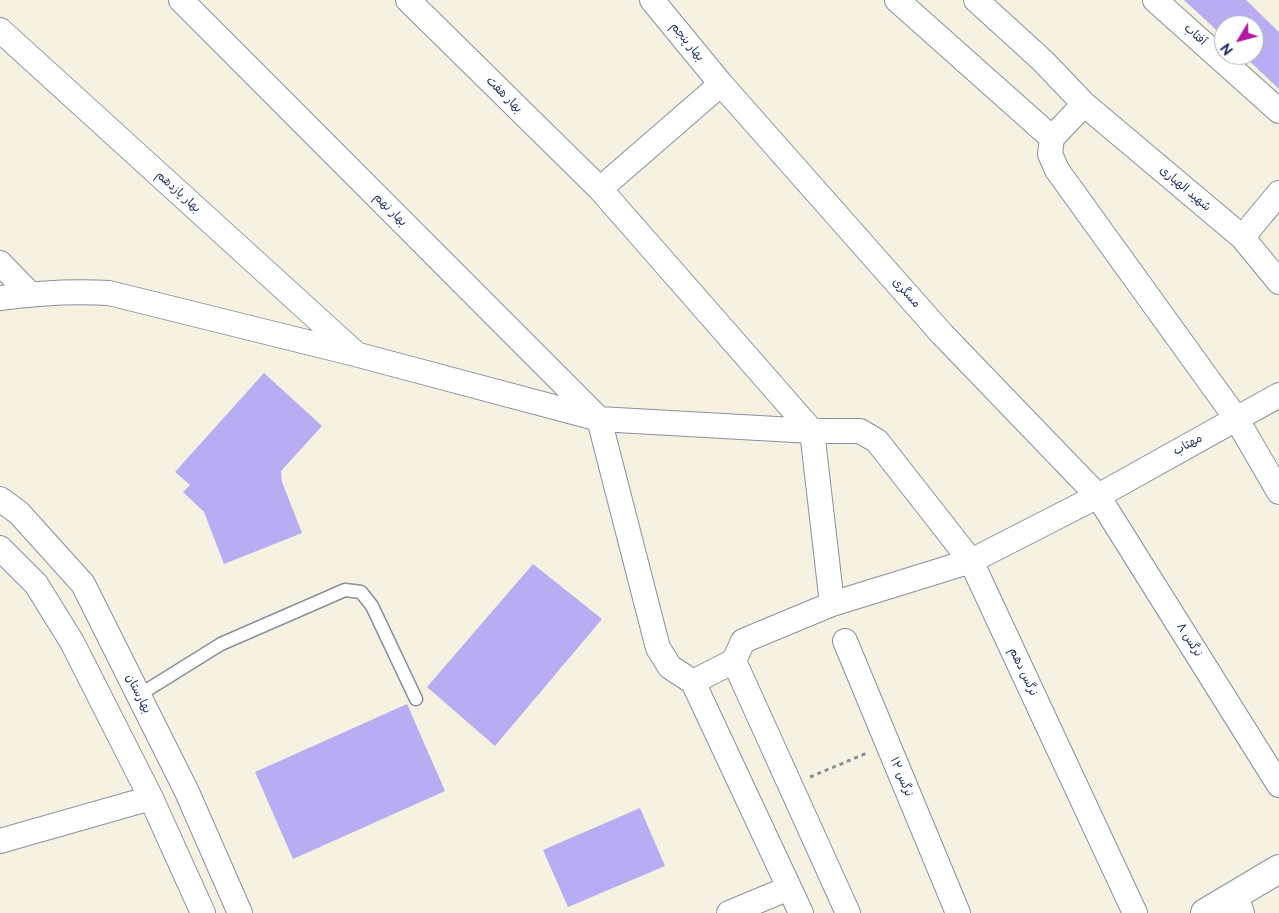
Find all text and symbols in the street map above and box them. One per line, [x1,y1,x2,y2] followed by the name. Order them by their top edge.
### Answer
[1214,15,1264,65] north arrow
[667,20,707,64] street label: بهار پنجم
[1181,21,1209,49] street label: آفتاب
[1217,39,1237,58] text: N
[483,74,525,116] street label: بهار هفت
[1156,163,1214,215] street label: شهید الهیاری
[153,168,203,216] street label: بهار یازدهم
[370,190,410,230] street label: بهار نهم
[889,275,923,311] street label: مسگری
[1171,431,1205,459] street label: مهتاب
[1173,620,1205,660] street label: نرگس ۸
[1006,646,1040,698] street label: نرگس دهم
[122,672,154,716] street label: بهارستان
[886,755,916,799] street label: نرگس ۱۲

